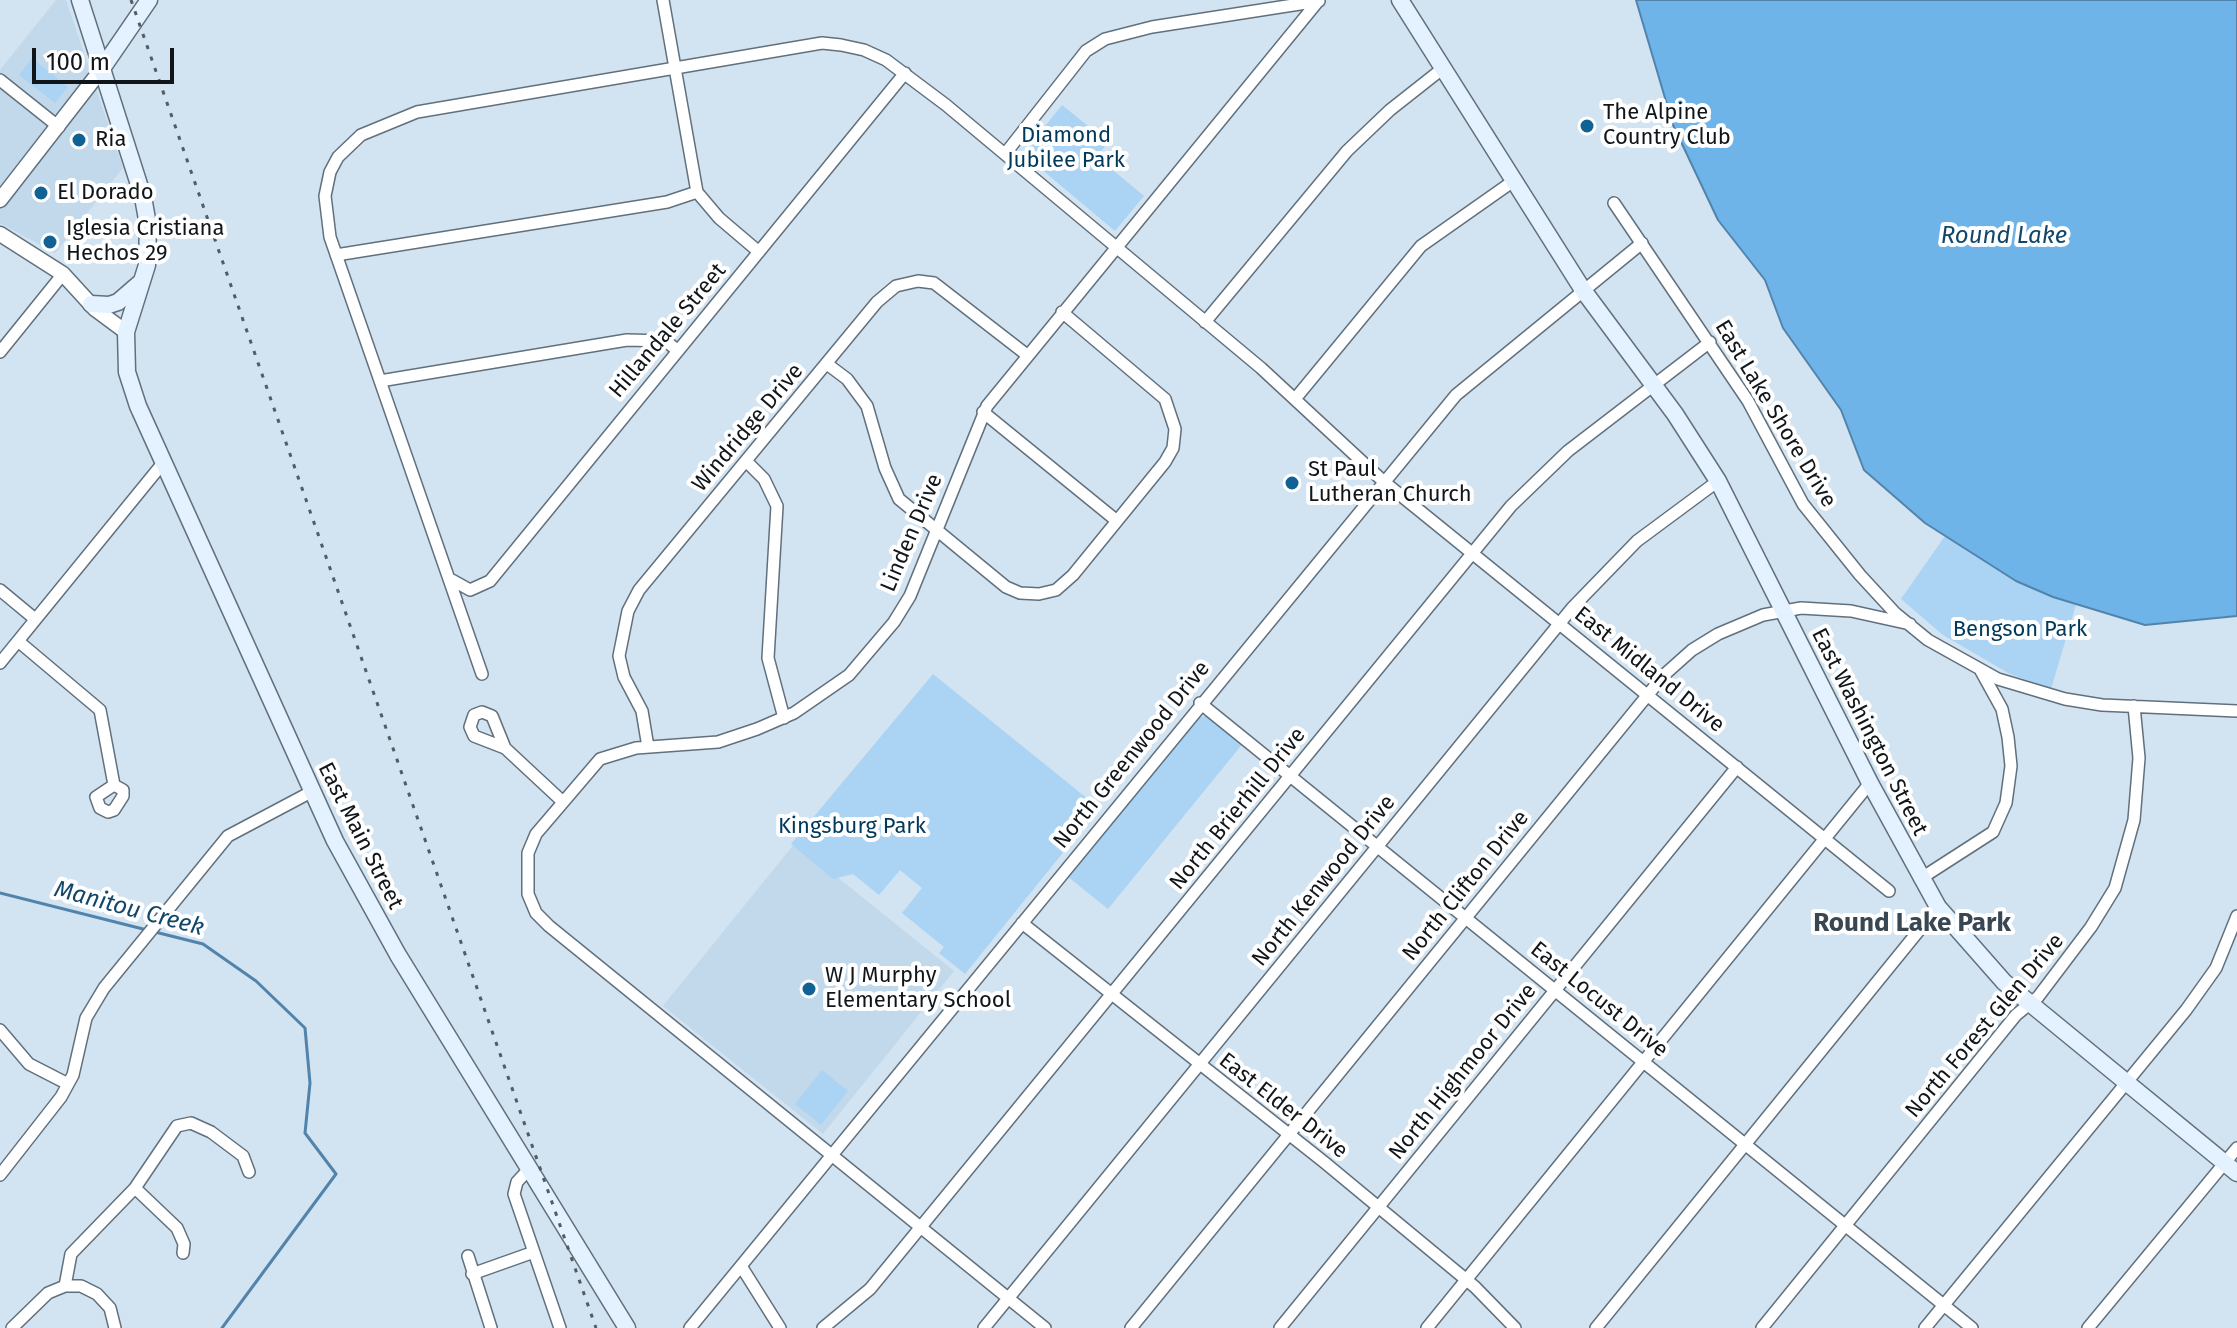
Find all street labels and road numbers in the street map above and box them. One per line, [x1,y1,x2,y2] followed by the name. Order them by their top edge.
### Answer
[604,258,732,404] street label: Hillandale Street
[1709,316,1841,512] street label: East Lake Shore Drive
[687,359,809,497] street label: Windridge Drive
[875,470,949,596] street label: Linden Drive
[1569,601,1729,739] street label: East Midland Drive
[1805,624,1933,840] street label: East Washington Street
[1048,656,1216,854] street label: North Greenwood Drive
[1164,723,1312,895] street label: North Brierhill Drive
[312,758,408,914] street label: East Main Street
[1247,790,1401,972] street label: North Kenwood Drive
[1397,805,1535,967] street label: North Clifton Drive
[1900,929,2070,1123] street label: North Forest Glen Drive
[1525,936,1673,1064] street label: East Locust Drive
[1384,979,1542,1165] street label: North Highmoor Drive
[1213,1047,1353,1165] street label: East Elder Drive

